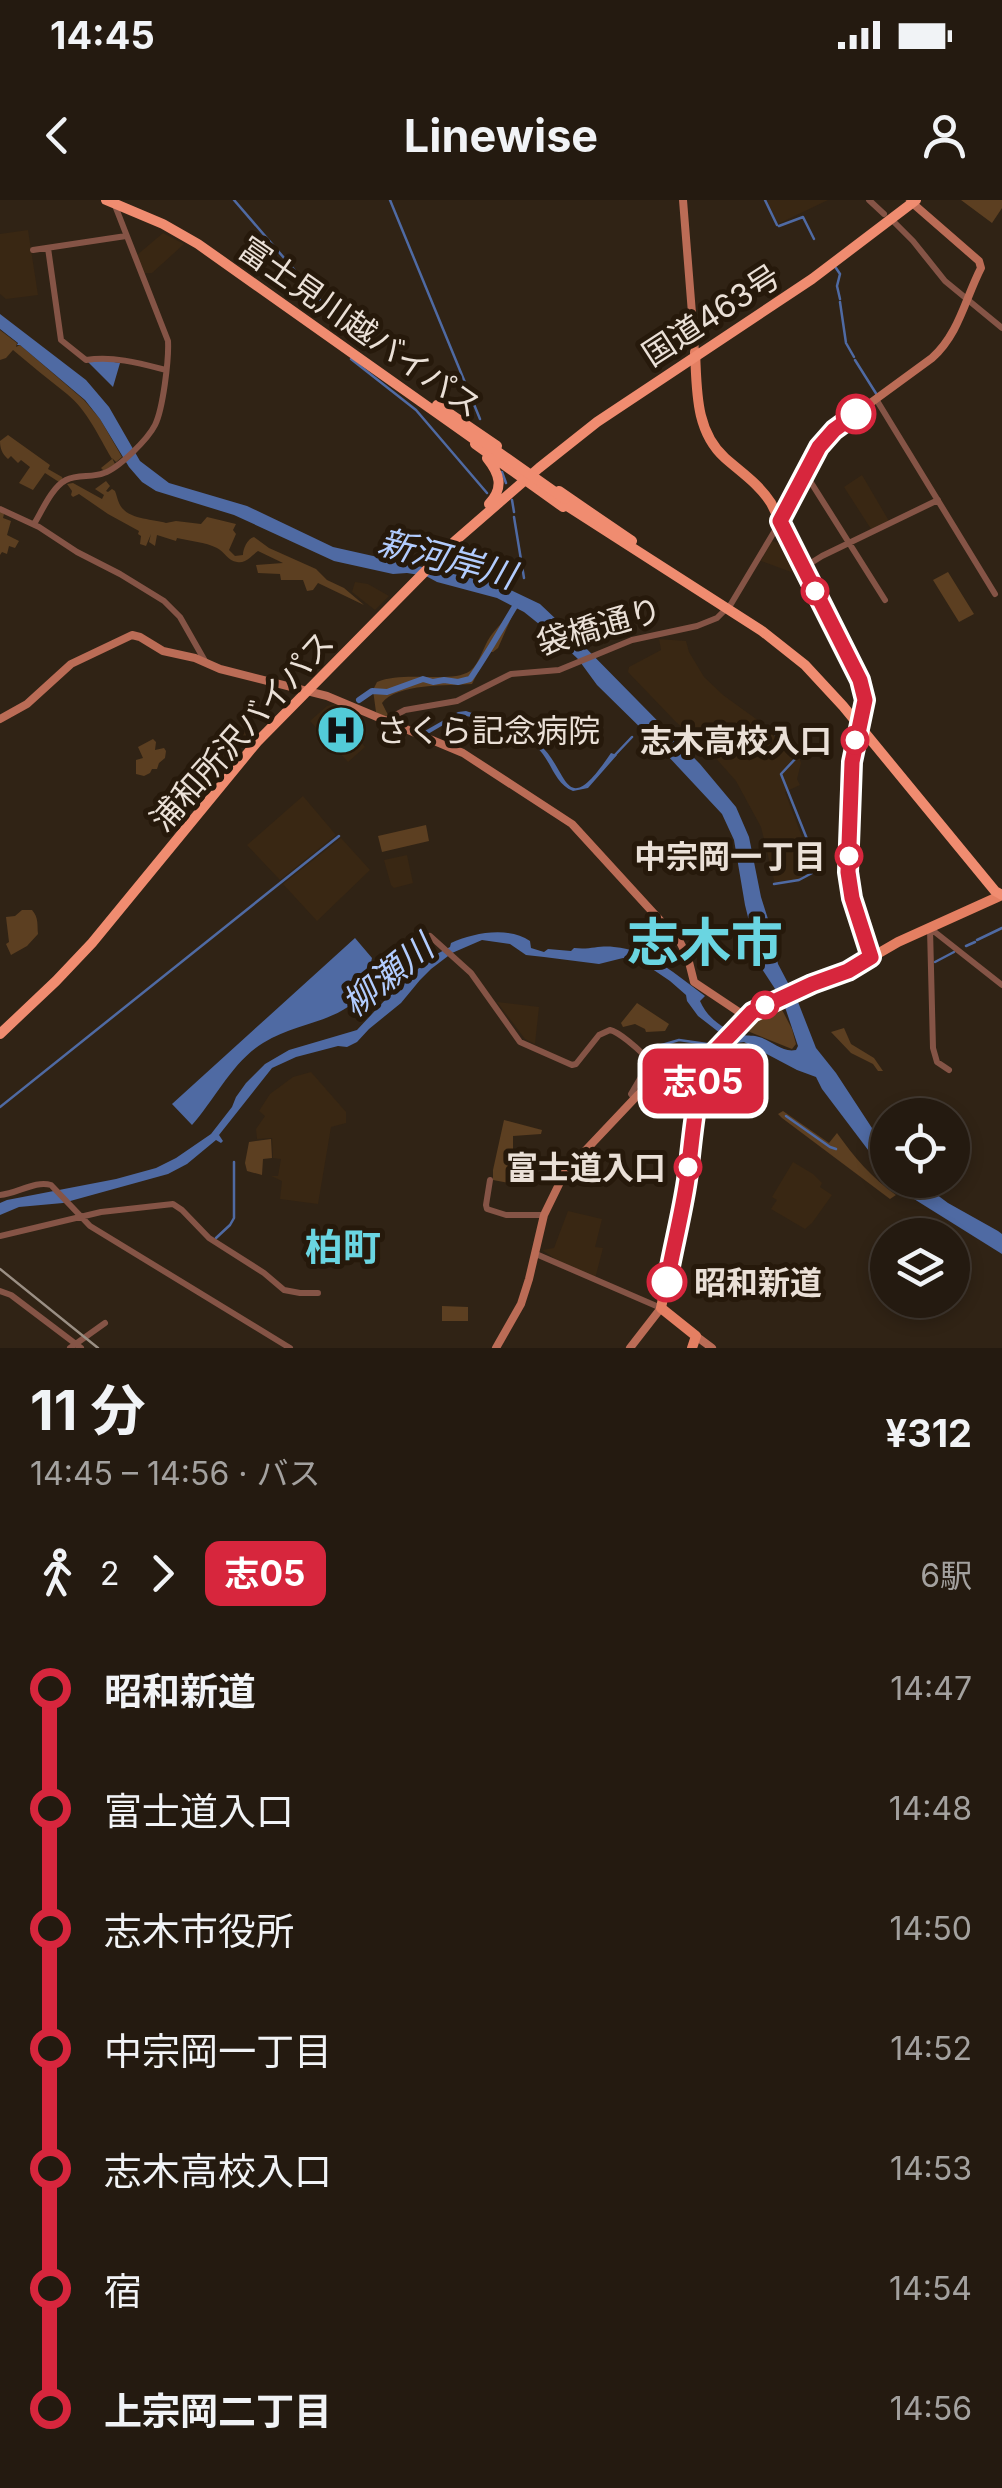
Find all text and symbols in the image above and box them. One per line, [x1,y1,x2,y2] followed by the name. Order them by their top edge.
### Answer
[50,12,155,58] text: 14:45
[30,108,85,163] icon: back
[404,108,598,163] text: Linewise
[917,108,972,163] icon: person
[231,229,489,425] street label: 富士見川越バイパス
[635,256,787,374] street label: 国道463号
[837,395,875,433] unlabelled marker
[374,520,524,597] water label: 新河岸川
[802,578,828,604] unlabelled marker
[532,590,666,662] street label: 袋橋通り
[142,623,342,839] street label: 浦和所沢バイパス
[315,704,367,756] hospital icon: さくら記念病院
[376,711,600,750] place label: さくら記念病院
[640,721,832,760] place label: 志木高校入口
[842,727,868,753] marker: 志木高校入口
[634,837,826,876] place label: 中宗岡一丁目
[836,843,862,869] marker: 中宗岡一丁目
[627,911,783,974] district label: 志木市
[333,923,444,1024] water label: 柳瀬川
[752,992,778,1018] unlabelled marker
[646,1048,760,1114] line badge: 志05
[663,1060,743,1102] text: 志05
[870,1098,970,1318] map controls
[870,1098,970,1198] button: locate
[506,1148,666,1187] place label: 富士道入口
[675,1154,701,1180] marker: 富士道入口
[870,1218,970,1318] button: layers
[305,1224,381,1270] district label: 柏町
[648,1263,686,1301] marker: 昭和新道
[694,1263,822,1302] place label: 昭和新道
[30,1377,145,1443] text: 11 分
[885,1410,972,1456] text: ¥312
[30,1454,320,1493] text: 14:45 – 14:56 · バス
[30,1546,85,1601] icon: walk
[135,1546,190,1601] icon: forward
[225,1552,306,1594] text: 志05
[100,1554,120,1593] text: 2
[920,1556,972,1595] text: 6駅
[104,1668,256,1714] text: 昭和新道
[890,1669,972,1708] text: 14:47
[104,1788,294,1834] text: 富士道入口
[889,1789,972,1828] text: 14:48
[104,1908,294,1954] text: 志木市役所
[889,1909,972,1948] text: 14:50
[104,2028,332,2074] text: 中宗岡一丁目
[890,2029,972,2068] text: 14:52
[104,2148,332,2194] text: 志木高校入口
[890,2149,972,2188] text: 14:53
[104,2268,142,2314] text: 宿
[889,2269,972,2308] text: 14:54
[104,2388,332,2434] text: 上宗岡二丁目
[890,2389,972,2428] text: 14:56

